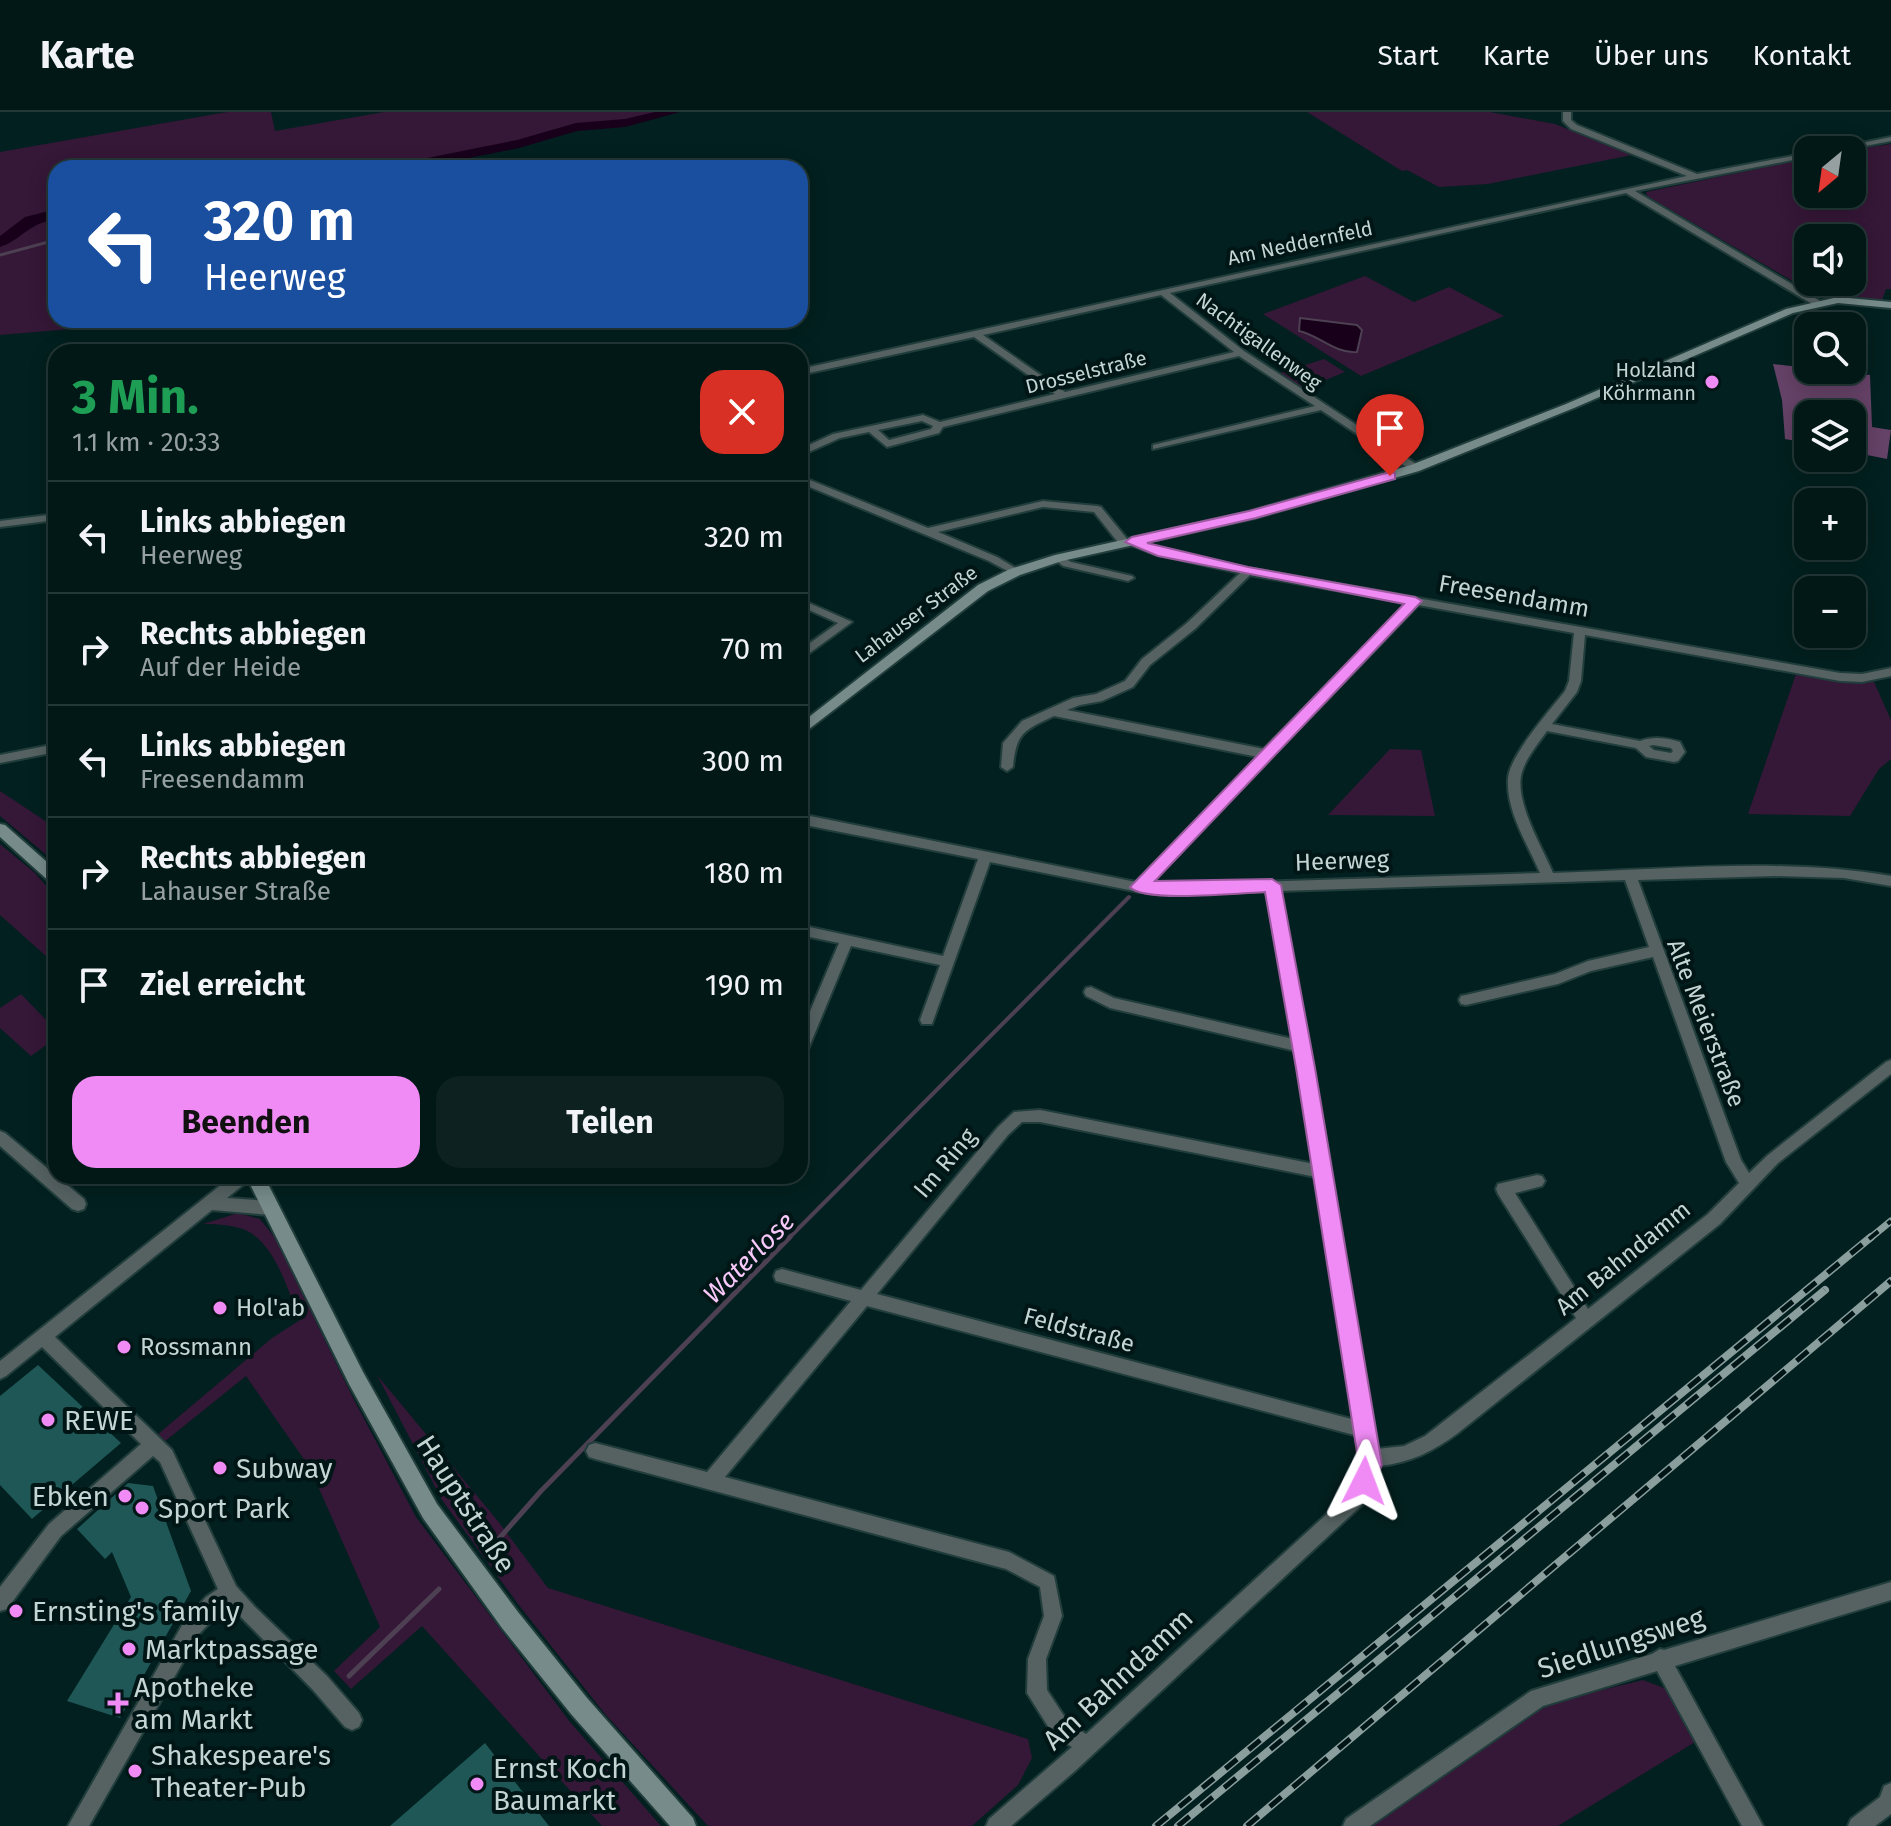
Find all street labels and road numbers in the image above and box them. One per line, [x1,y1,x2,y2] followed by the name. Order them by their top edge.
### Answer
[1225,216,1375,270] street label: Am Neddernfeld
[1192,287,1327,395] street label: Nachtigallenweg
[1023,345,1149,399] street label: Drosselstraße
[850,560,982,668] street label: Lahauser Straße
[1436,569,1592,623] street label: Freesendamm
[1294,845,1390,877] street label: Heerweg
[1661,935,1751,1111] street label: Alte Meierstraße
[908,1122,982,1203] street label: Im Ring
[1550,1195,1696,1321] street label: Am Bahndamm
[1020,1302,1138,1358] street label: Feldstraße
[409,1429,523,1579] street label: Hauptstraße
[1534,1600,1709,1685] street label: Siedlungsweg
[1036,1601,1200,1757] street label: Am Bahndamm

